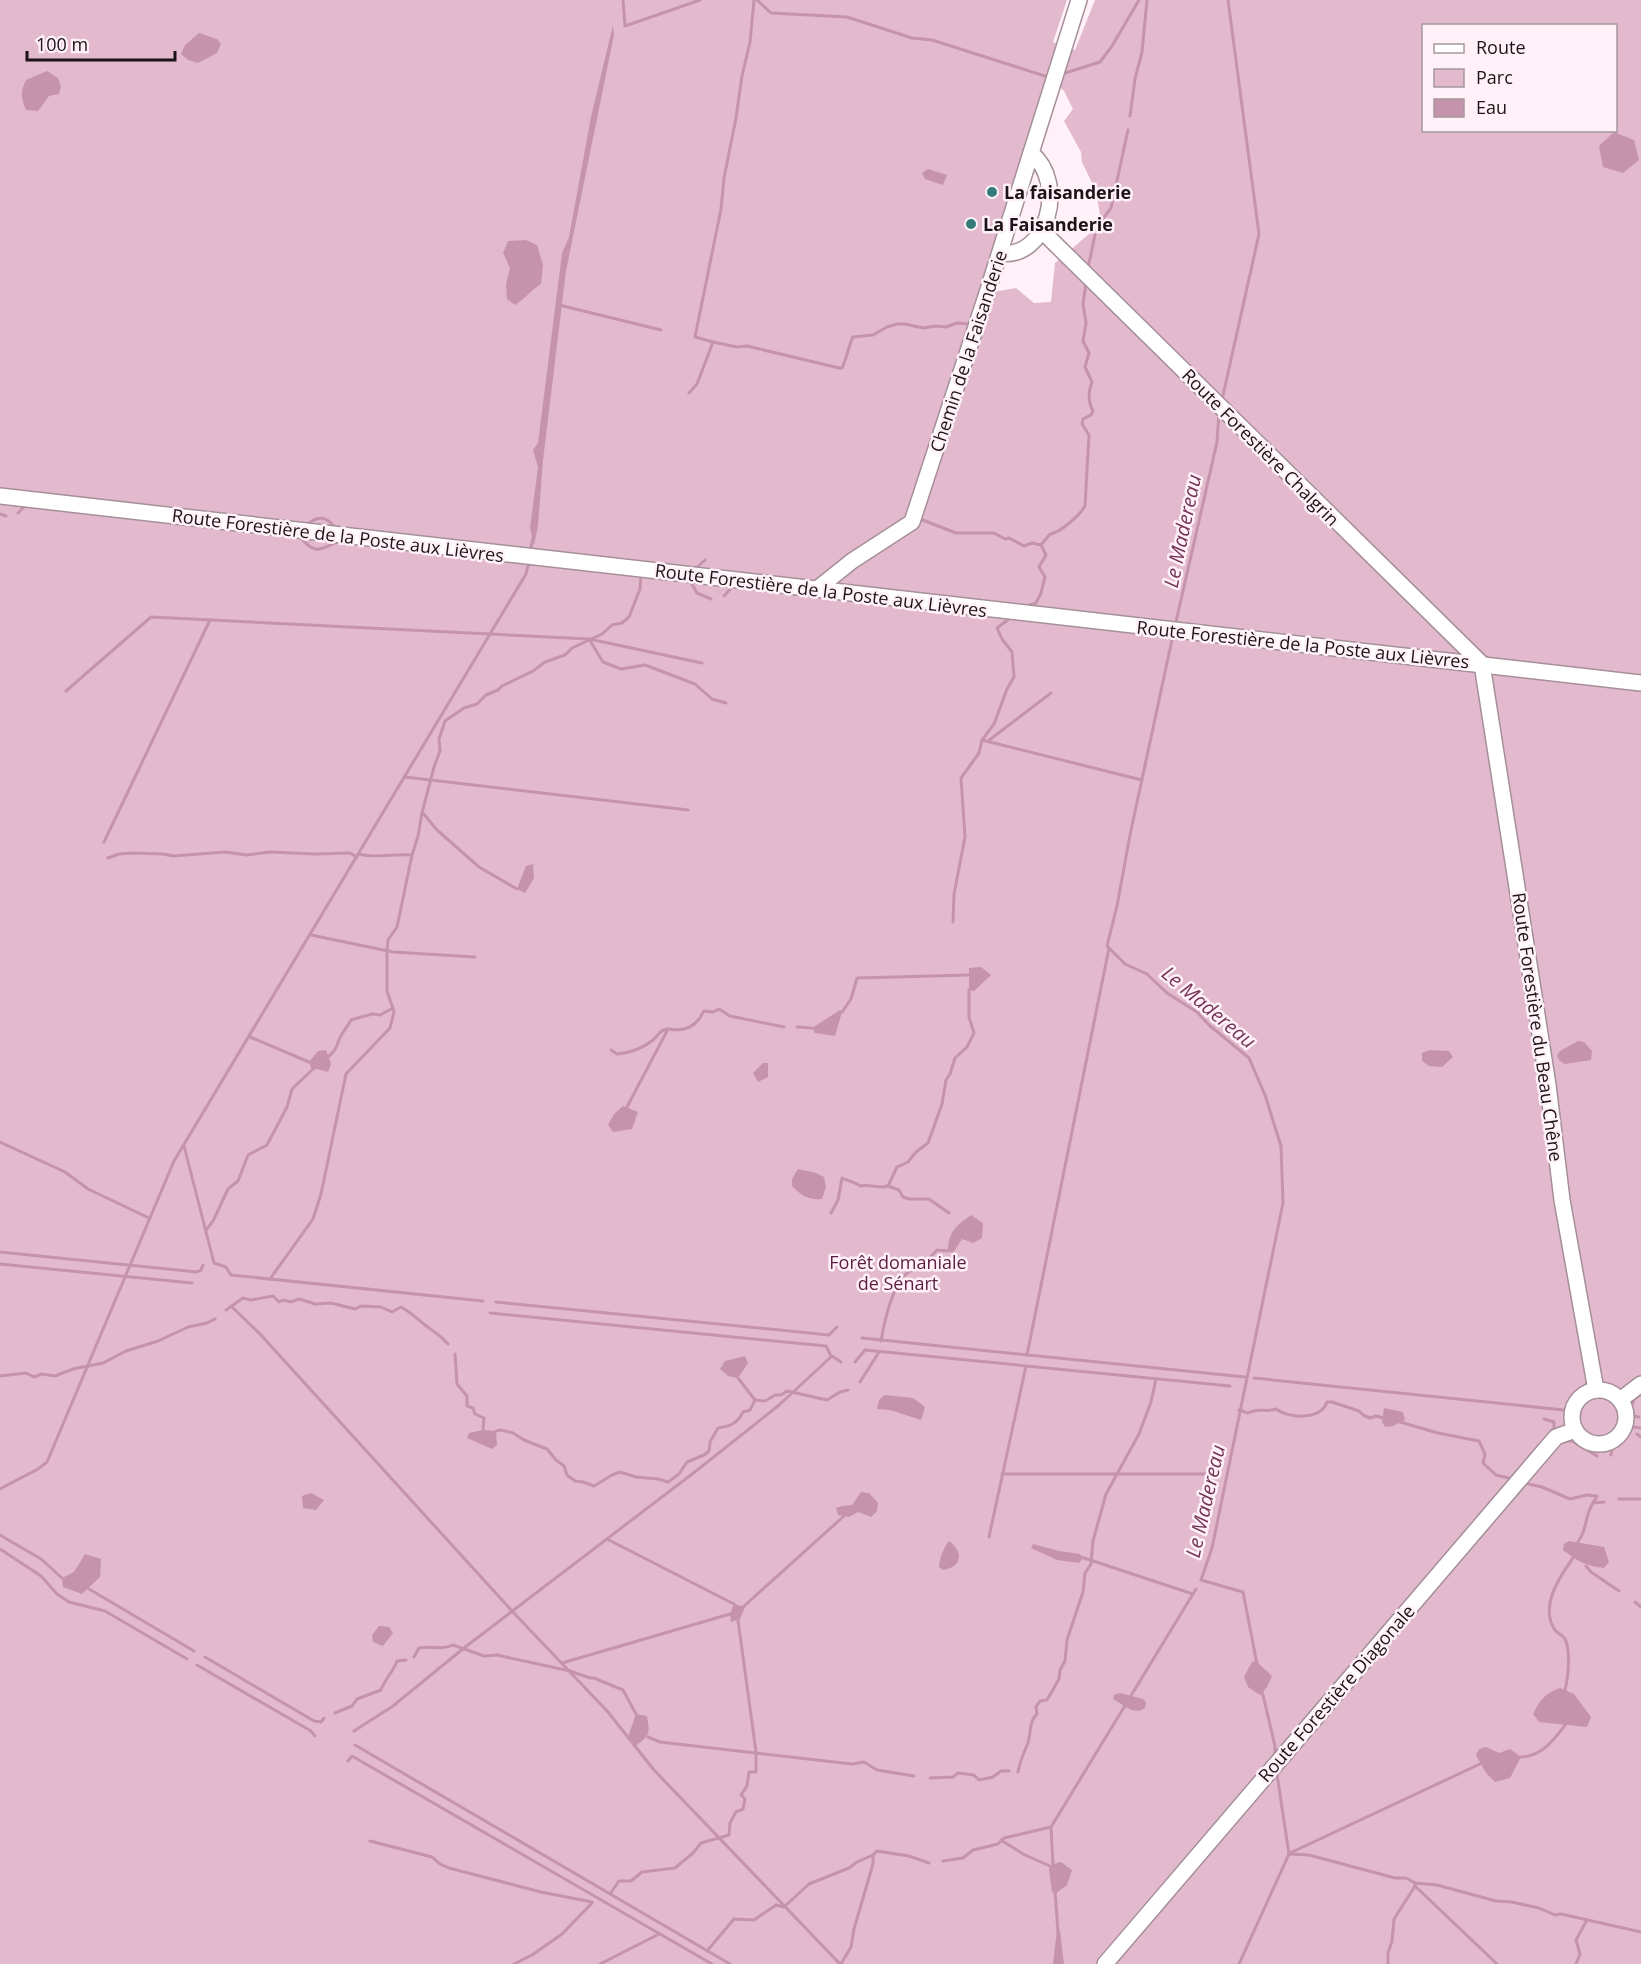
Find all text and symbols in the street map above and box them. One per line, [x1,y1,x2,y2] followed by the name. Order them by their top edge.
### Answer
[27,24,176,62] scale bar
[1422,24,1617,132] legend
[36,32,88,56] text: 100 m
[1476,35,1526,59] text: Route
[1476,65,1513,89] text: Parc
[1476,95,1507,119] text: Eau
[1004,180,1131,204] place label: La faisanderie
[985,185,999,199] marker: La faisanderie
[983,212,1113,236] place label: La Faisanderie
[964,217,978,231] marker: La Faisanderie
[924,247,1012,455] street label: Chemin de la Faisanderie
[1177,363,1345,531] street label: Route Forestière Chalgrin
[1157,472,1207,590] water label: Le Madereau
[171,503,505,567] street label: Route Forestière de la Poste aux Lièvres
[654,558,988,622] street label: Route Forestière de la Poste aux Lièvres
[1136,615,1470,673] street label: Route Forestière de la Poste aux Lièvres
[1507,891,1569,1163] street label: Route Forestière du Beau Chêne
[1156,960,1262,1054] water label: Le Madereau
[829,1250,967,1295] park label: Forêt domaniale de Sénart
[1179,1442,1231,1560] water label: Le Madereau
[1252,1599,1420,1787] street label: Route Forestière Diagonale

